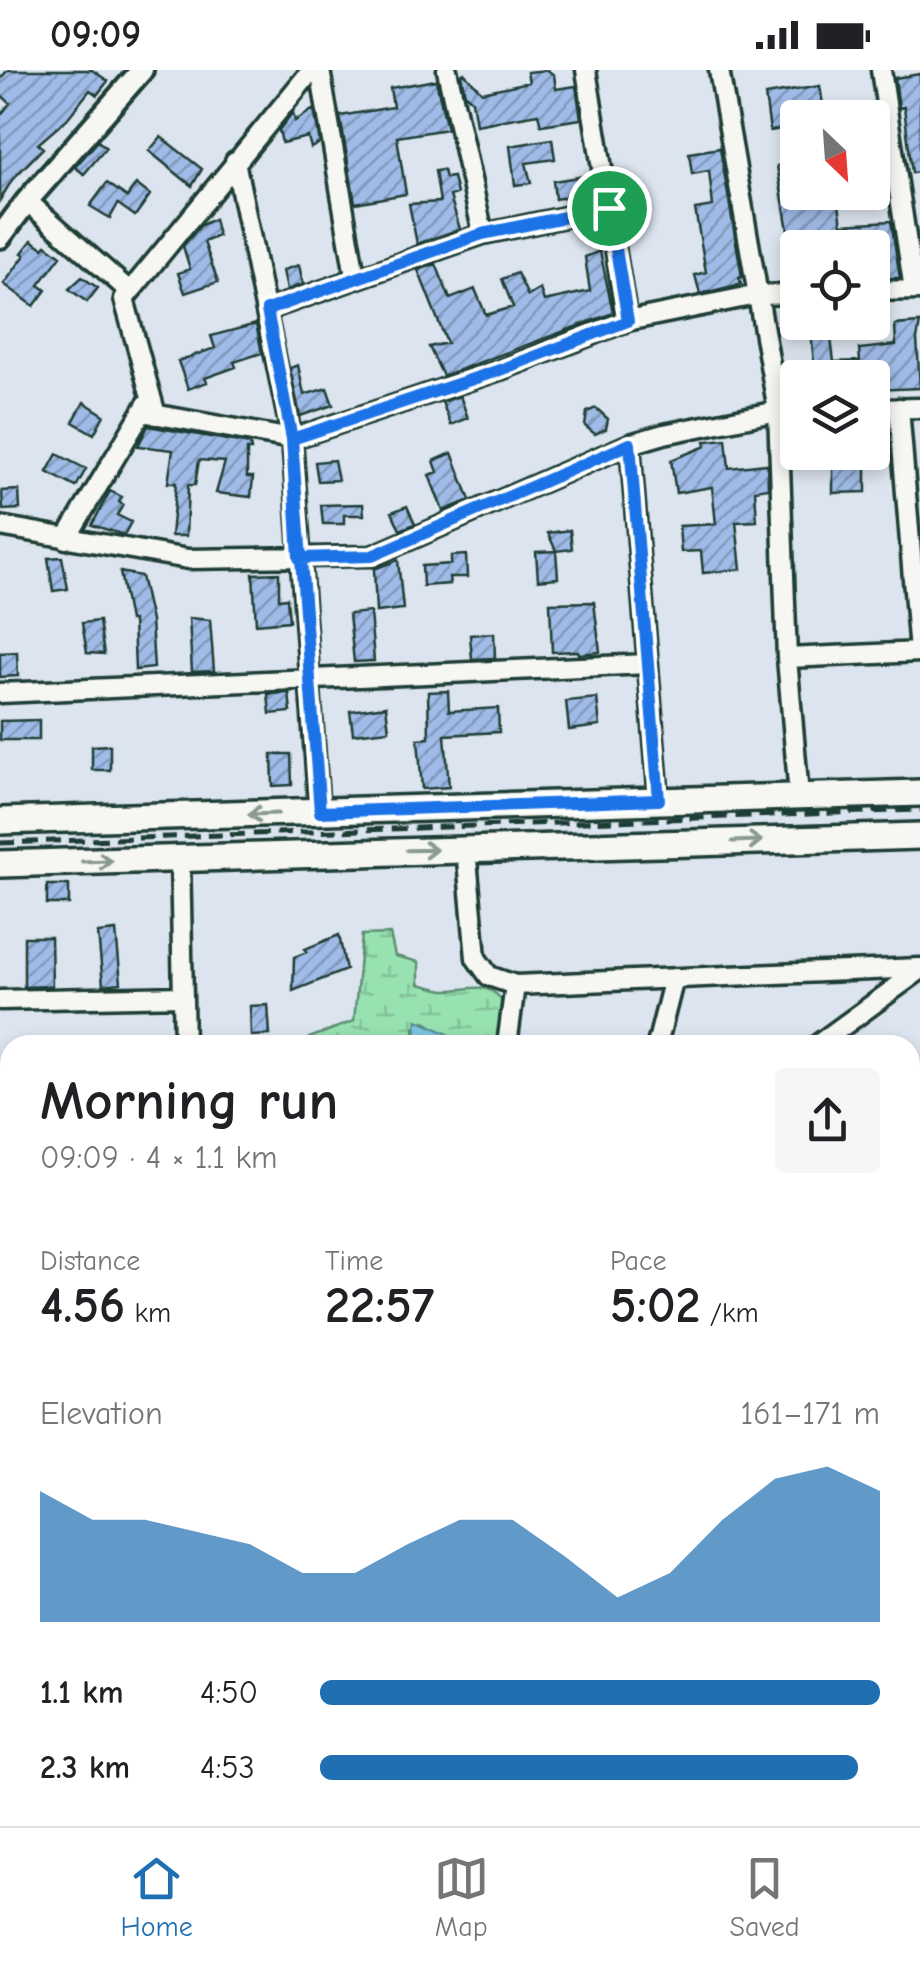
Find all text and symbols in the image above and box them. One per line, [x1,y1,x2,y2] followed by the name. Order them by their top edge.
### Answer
[50,13,141,57] text: 09:09
[780,100,890,210] north arrow
[780,100,890,470] map controls
[567,166,652,251] pin
[582,181,637,236] icon: arrive
[780,230,890,340] button: locate
[780,360,890,470] button: layers
[247,804,279,823] one-way arrow
[731,831,763,850] one-way arrow
[406,840,438,859] one-way arrow
[81,851,113,870] one-way arrow
[775,1068,880,1173] button: share
[40,1069,338,1133] text: Morning run
[40,1139,278,1176] text: 09:09 · 4 × 1.1 km
[40,1245,140,1277] text: Distance
[325,1245,383,1277] text: Time
[610,1245,666,1277] text: Pace
[40,1277,125,1335] text: 4.56
[325,1277,434,1335] text: 22:57
[610,1277,700,1335] text: 5:02
[125,1297,171,1329] text: km
[700,1297,759,1329] text: /km
[40,1395,163,1432] text: Elevation
[740,1395,880,1432] text: 161–171 m
[40,1674,123,1711] text: 1.1 km
[200,1674,258,1711] text: 4:50
[40,1749,130,1786] text: 2.3 km
[200,1749,255,1786] text: 4:53
[120,1851,193,1943] tab: Home
[434,1851,489,1943] tab: Map
[730,1851,800,1943] tab: Saved

